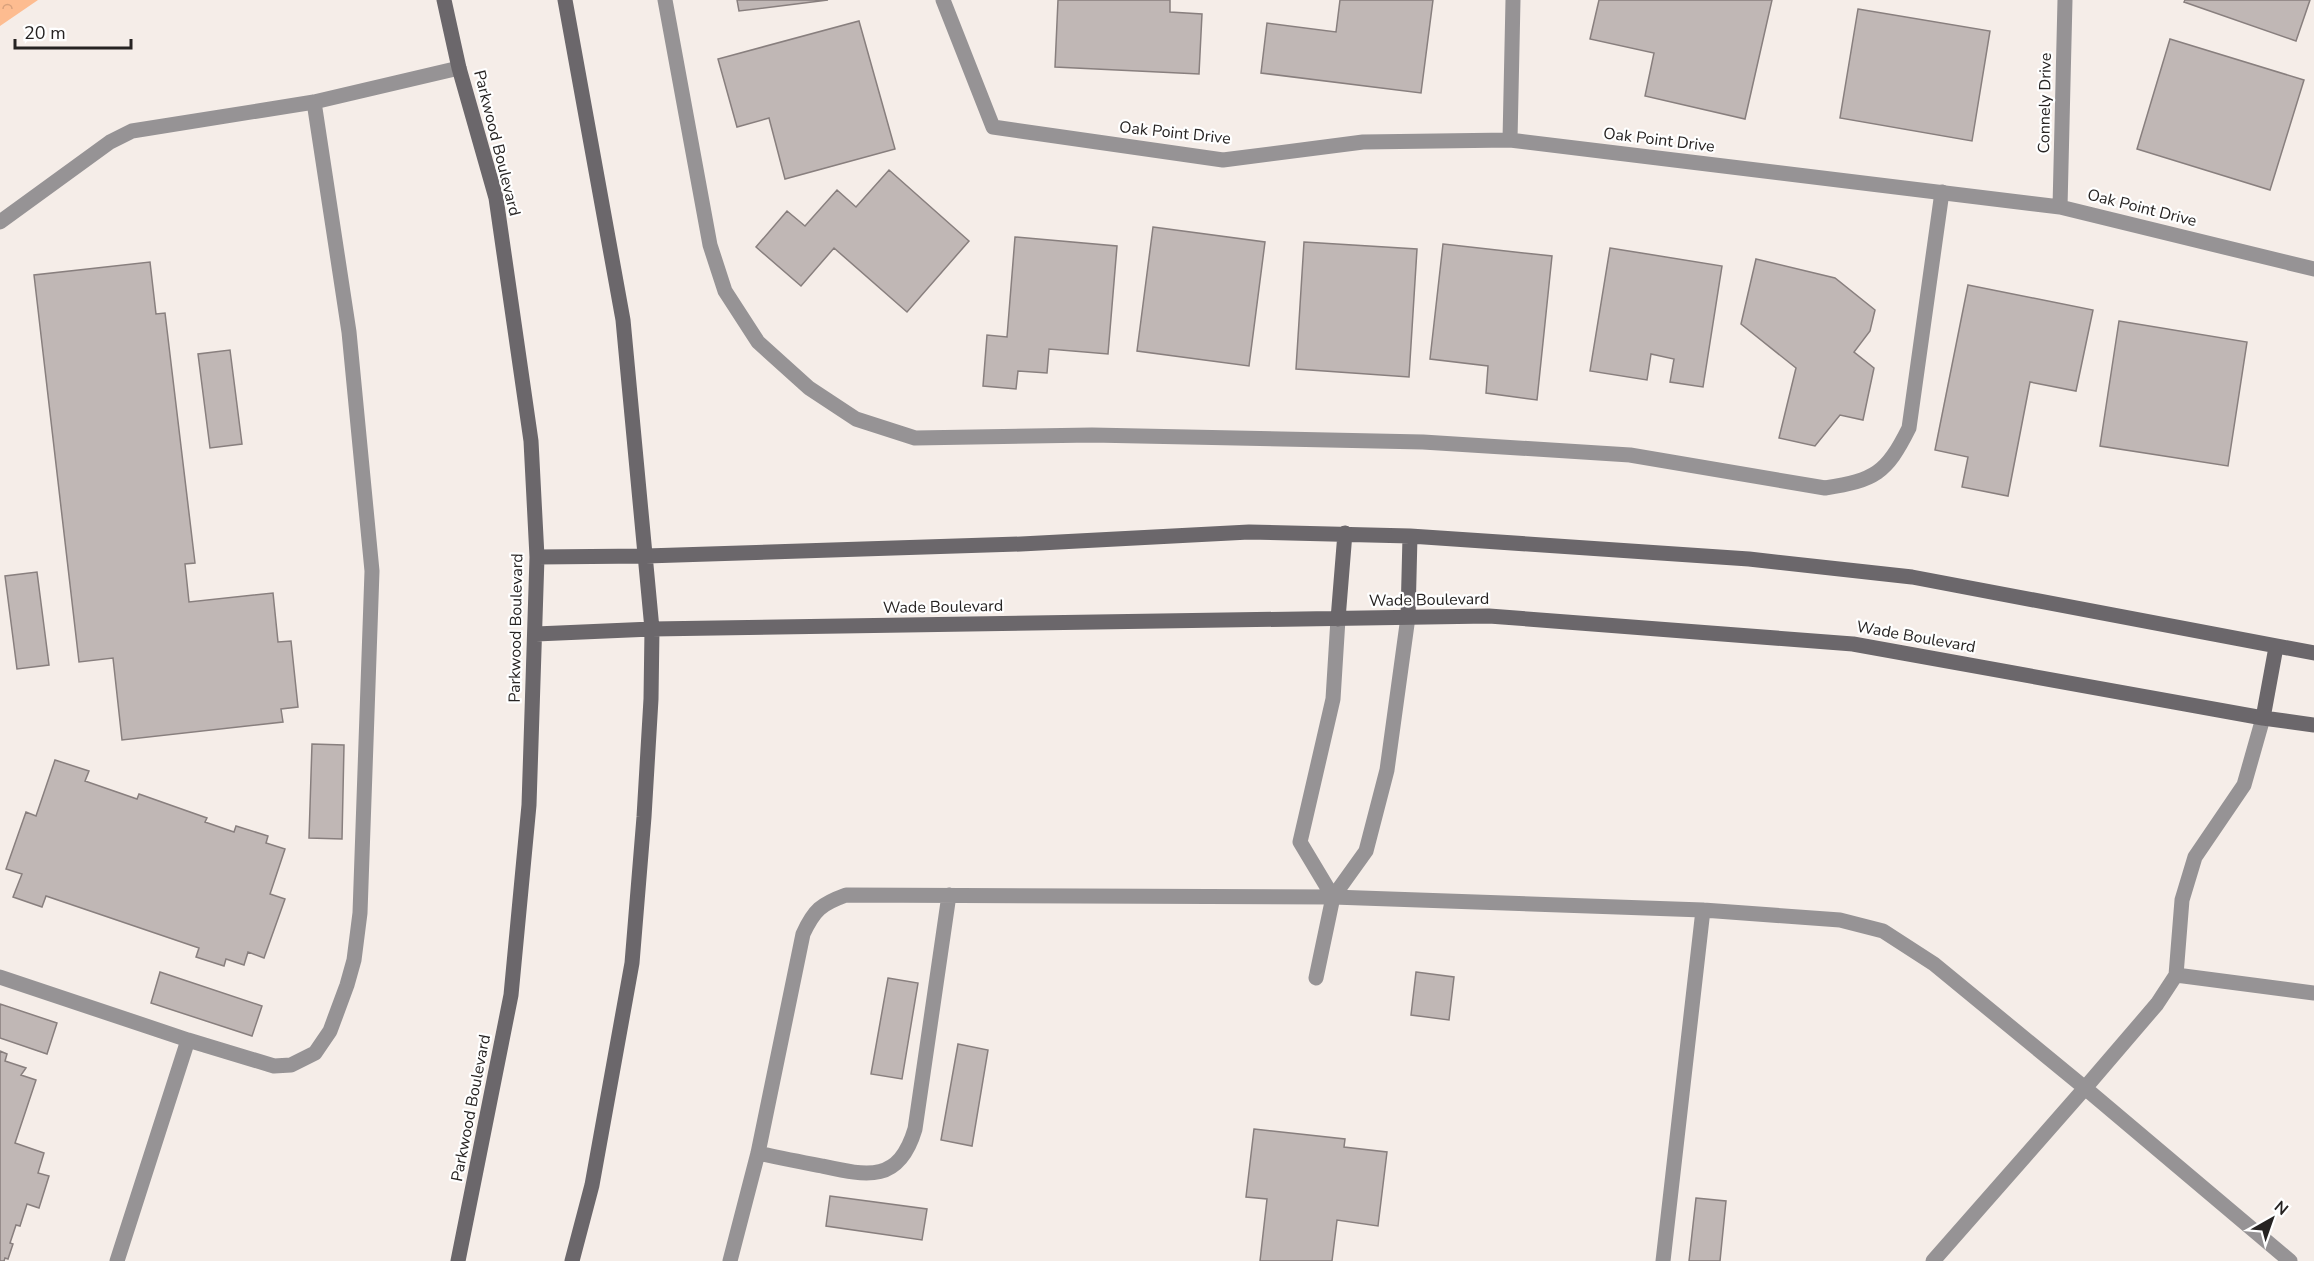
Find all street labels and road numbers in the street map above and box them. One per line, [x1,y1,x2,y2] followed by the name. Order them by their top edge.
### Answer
[2033,52,2057,154] street label: Connely Drive
[468,68,526,218] street label: Parkwood Boulevard
[1118,116,1232,150] street label: Oak Point Drive
[1602,122,1716,158] street label: Oak Point Drive
[2085,184,2199,232] street label: Oak Point Drive
[504,553,528,703] street label: Parkwood Boulevard
[1369,588,1489,612] street label: Wade Boulevard
[883,595,1003,619] street label: Wade Boulevard
[1855,616,1977,658] street label: Wade Boulevard
[446,1033,496,1183] street label: Parkwood Boulevard

